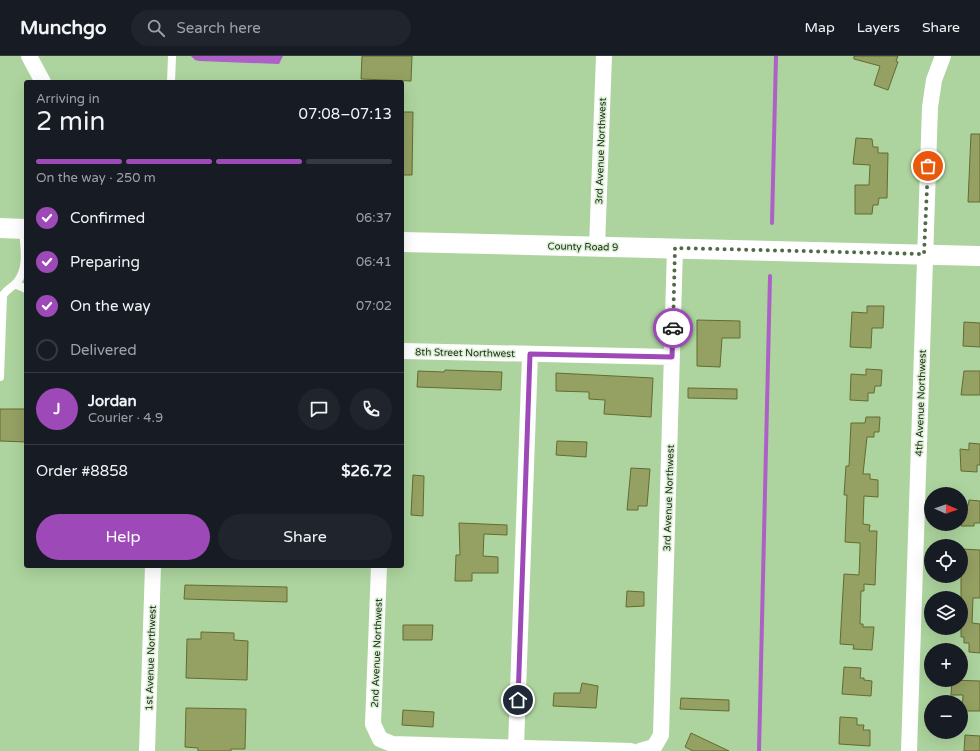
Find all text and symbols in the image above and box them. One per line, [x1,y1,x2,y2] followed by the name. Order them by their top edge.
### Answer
[131,10,411,46] search box
[20,17,107,39] text: Munchgo
[145,17,167,39] icon: search
[177,19,261,37] text: Search here
[805,19,835,36] text: Map
[857,19,900,36] text: Layers
[922,19,960,36] text: Share
[36,91,100,107] text: Arriving in
[593,97,609,205] street label: 3rd Avenue Northwest
[299,105,392,123] text: 07:08–07:13
[36,106,105,137] text: 2 min
[911,149,945,183] pin
[917,155,939,177] icon: bag
[36,170,156,186] text: On the way · 250 m
[36,207,58,229] icon: check
[70,209,145,227] text: Confirmed
[356,210,392,226] text: 06:37
[548,240,618,254] street label: County Road 9
[36,251,58,273] icon: check
[70,253,140,271] text: Preparing
[356,254,392,270] text: 06:41
[36,295,58,317] icon: check
[70,297,150,315] text: On the way
[356,298,392,314] text: 07:02
[653,308,693,348] courier
[662,317,684,339] icon: car
[70,341,137,359] text: Delivered
[415,346,515,360] street label: 8th Street Northwest
[913,349,929,457] street label: 4th Avenue Northwest
[298,388,340,430] button: chat
[350,388,392,430] button: phone
[88,392,137,410] text: Jordan
[54,400,61,418] text: J
[88,410,163,426] text: Courier · 4.9
[661,444,677,552] street label: 3rd Avenue Northwest
[36,462,128,480] text: Order #8858
[341,462,392,480] text: $26.72
[924,487,968,531] north arrow
[924,487,968,739] map controls
[36,514,210,560] button: Help
[218,514,392,560] button: Share
[924,539,968,583] button: locate
[924,591,968,635] button: layers
[369,598,385,708] street label: 2nd Avenue Northwest
[143,605,159,711] street label: 1st Avenue Northwest
[924,643,968,687] button: +
[501,683,535,717] pin
[507,689,529,711] icon: home
[924,695,968,739] button: −

